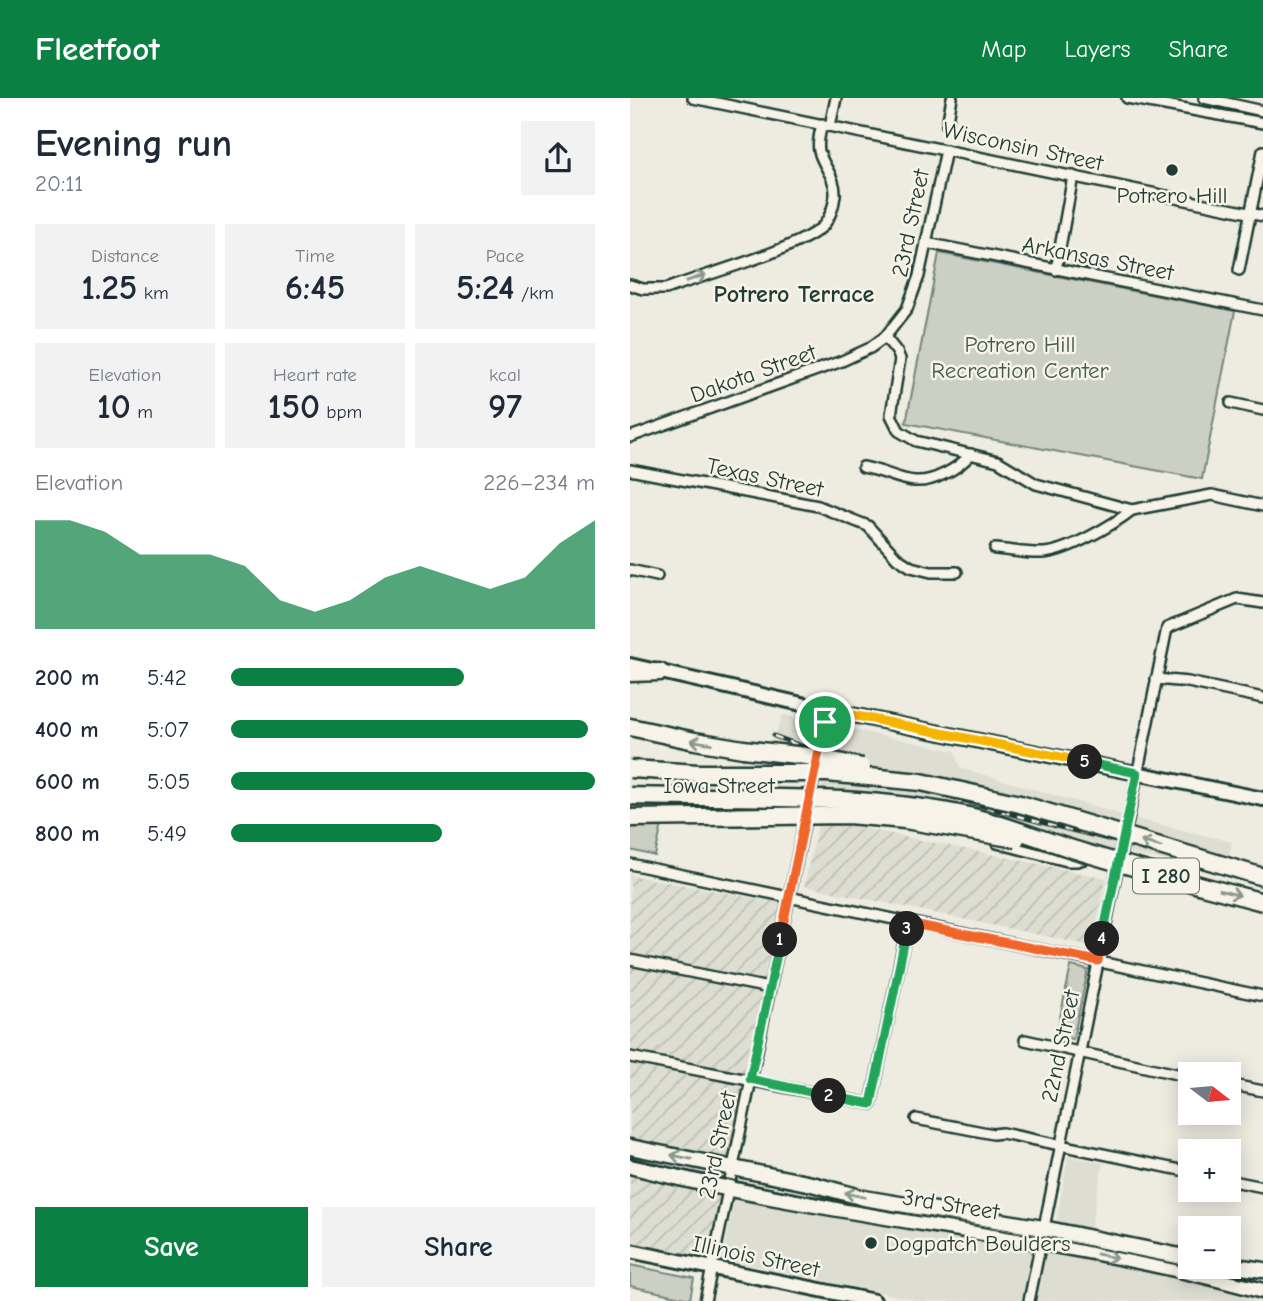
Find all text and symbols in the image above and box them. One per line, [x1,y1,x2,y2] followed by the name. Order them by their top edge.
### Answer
[35,30,160,68] text: Fleetfoot
[981,35,1027,63] text: Map
[1065,35,1130,63] text: Layers
[1168,35,1228,63] text: Share
[940,116,1107,177] street label: Wisconsin Street
[521,121,595,195] button: share
[35,122,232,166] text: Evening run
[1164,162,1180,178] marker: Potrero Hill
[886,165,935,280] street label: 23rd Street
[35,170,83,197] text: 20:11
[1116,182,1228,209] place label: Potrero Hill
[1020,231,1177,287] street label: Arkansas Street
[91,245,159,267] text: Distance
[295,245,335,267] text: Time
[486,245,524,267] text: Pace
[81,267,137,308] text: 1.25
[285,267,345,308] text: 6:45
[456,267,515,308] text: 5:24
[684,271,706,283] one-way arrow
[714,280,875,308] district label: Potrero Terrace
[137,282,169,304] text: km
[515,282,554,304] text: /km
[931,331,1110,384] park label: Potrero Hill Recreation Center
[687,338,821,409] street label: Dakota Street
[89,364,161,386] text: Elevation
[273,364,357,386] text: Heart rate
[489,364,521,386] text: kcal
[97,386,131,427] text: 10
[268,386,320,427] text: 150
[488,386,522,427] text: 97
[131,401,153,423] text: m
[320,401,362,423] text: bpm
[704,452,827,503] street label: Texas Street
[35,469,123,496] text: Elevation
[483,469,595,496] text: 226–234 m
[35,664,99,691] text: 200 m
[147,664,187,691] text: 5:42
[795,692,855,752] pin
[806,703,844,741] icon: arrive
[35,716,99,743] text: 400 m
[147,716,189,743] text: 5:07
[690,735,713,748] one-way arrow
[1068,744,1102,780] pin: 5
[1079,750,1090,772] text: 5
[35,768,100,795] text: 600 m
[147,768,190,795] text: 5:05
[663,772,776,799] street label: Iowa Street
[35,820,100,847] text: 800 m
[147,820,187,847] text: 5:49
[1140,836,1162,849] one-way arrow
[1133,858,1199,894] road number: I 280
[1218,887,1241,900] one-way arrow
[890,912,924,946] pin: 3
[902,917,911,939] text: 3
[762,922,798,958] pin: 1
[1084,922,1120,956] pin: 4
[1097,927,1106,949] text: 4
[776,928,783,950] text: 1
[1035,986,1086,1105] street label: 22nd Street
[1178,1062,1241,1125] north arrow
[1178,1062,1241,1279] map controls
[812,1079,846,1114] pin: 2
[824,1084,833,1106] text: 2
[693,1087,742,1202] street label: 23rd Street
[1178,1139,1241,1202] button: +
[670,1150,693,1164] one-way arrow
[901,1184,1003,1226] street label: 3rd Street
[844,1188,867,1202] one-way arrow
[35,1207,308,1287] button: Save
[322,1207,595,1287] button: Share
[1178,1216,1241,1279] button: −
[690,1230,823,1283] street label: Illinois Street
[885,1230,1071,1257] place label: Dogpatch Boulders
[863,1235,879,1251] marker: Dogpatch Boulders
[1095,1250,1118,1263] one-way arrow

